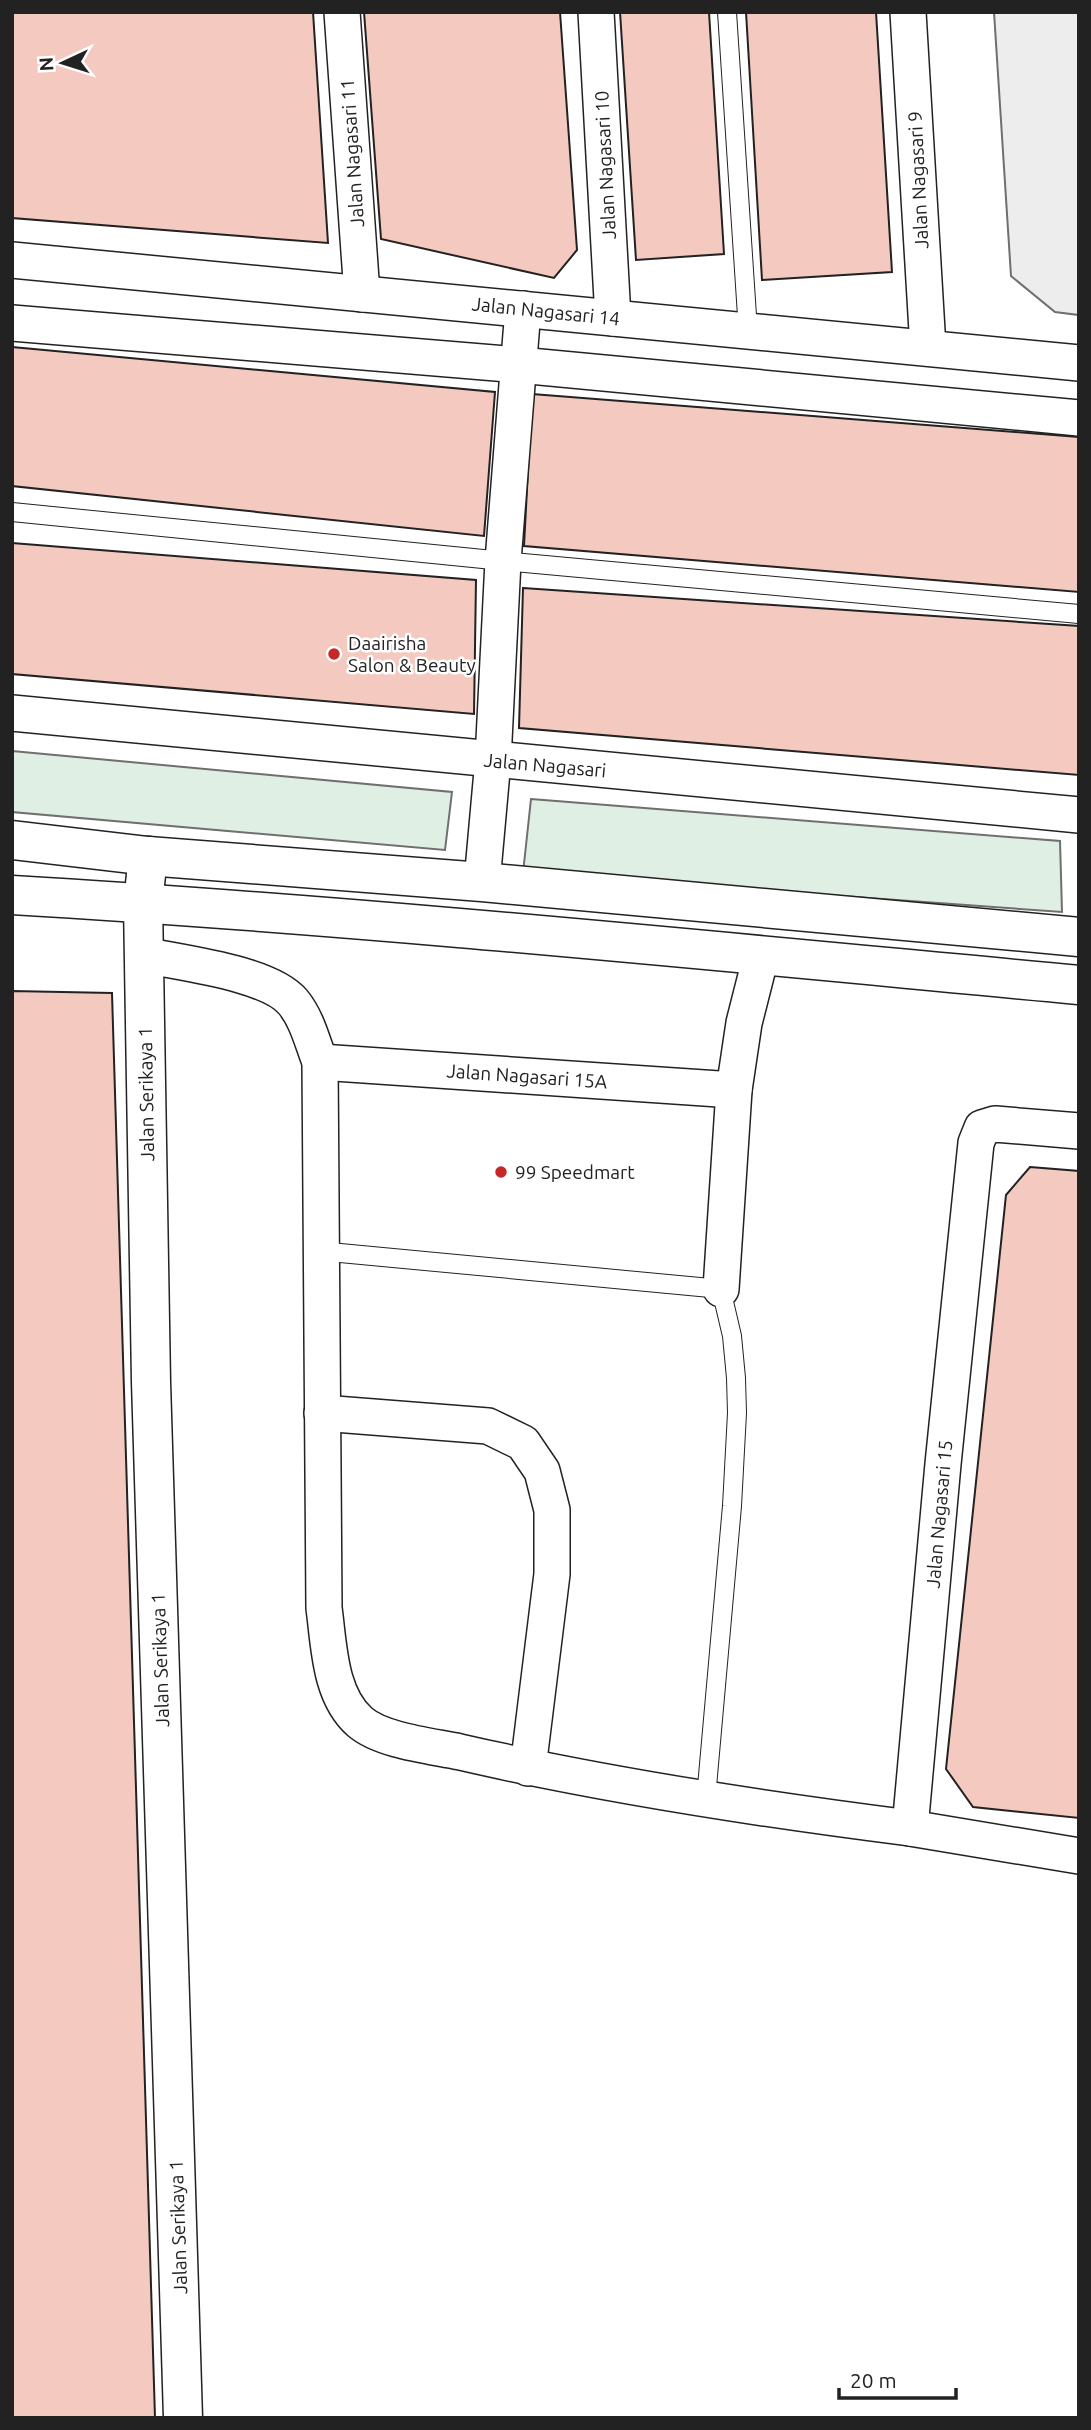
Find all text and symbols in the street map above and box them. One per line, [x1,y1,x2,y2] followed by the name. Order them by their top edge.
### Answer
[28,28,98,98] north arrow
[35,56,58,72] text: N
[336,78,368,228] street label: Jalan Nagasari 11
[590,90,620,240] street label: Jalan Nagasari 10
[903,111,933,249] street label: Jalan Nagasari 9
[471,292,621,330] street label: Jalan Nagasari 14
[348,632,476,676] place label: Daairisha Salon & Beauty
[326,646,342,662] marker: Daairisha Salon & Beauty
[483,749,607,781] street label: Jalan Nagasari
[134,1026,158,1162] street label: Jalan Serikaya 1
[446,1059,609,1093] street label: Jalan Nagasari 15A
[515,1161,635,1183] place label: 99 Speedmart
[493,1164,509,1180] marker: 99 Speedmart
[922,1439,956,1589] street label: Jalan Nagasari 15
[147,1592,173,1728] street label: Jalan Serikaya 1
[165,2159,191,2295] street label: Jalan Serikaya 1
[839,2356,956,2400] scale bar
[850,2368,897,2392] text: 20 m

